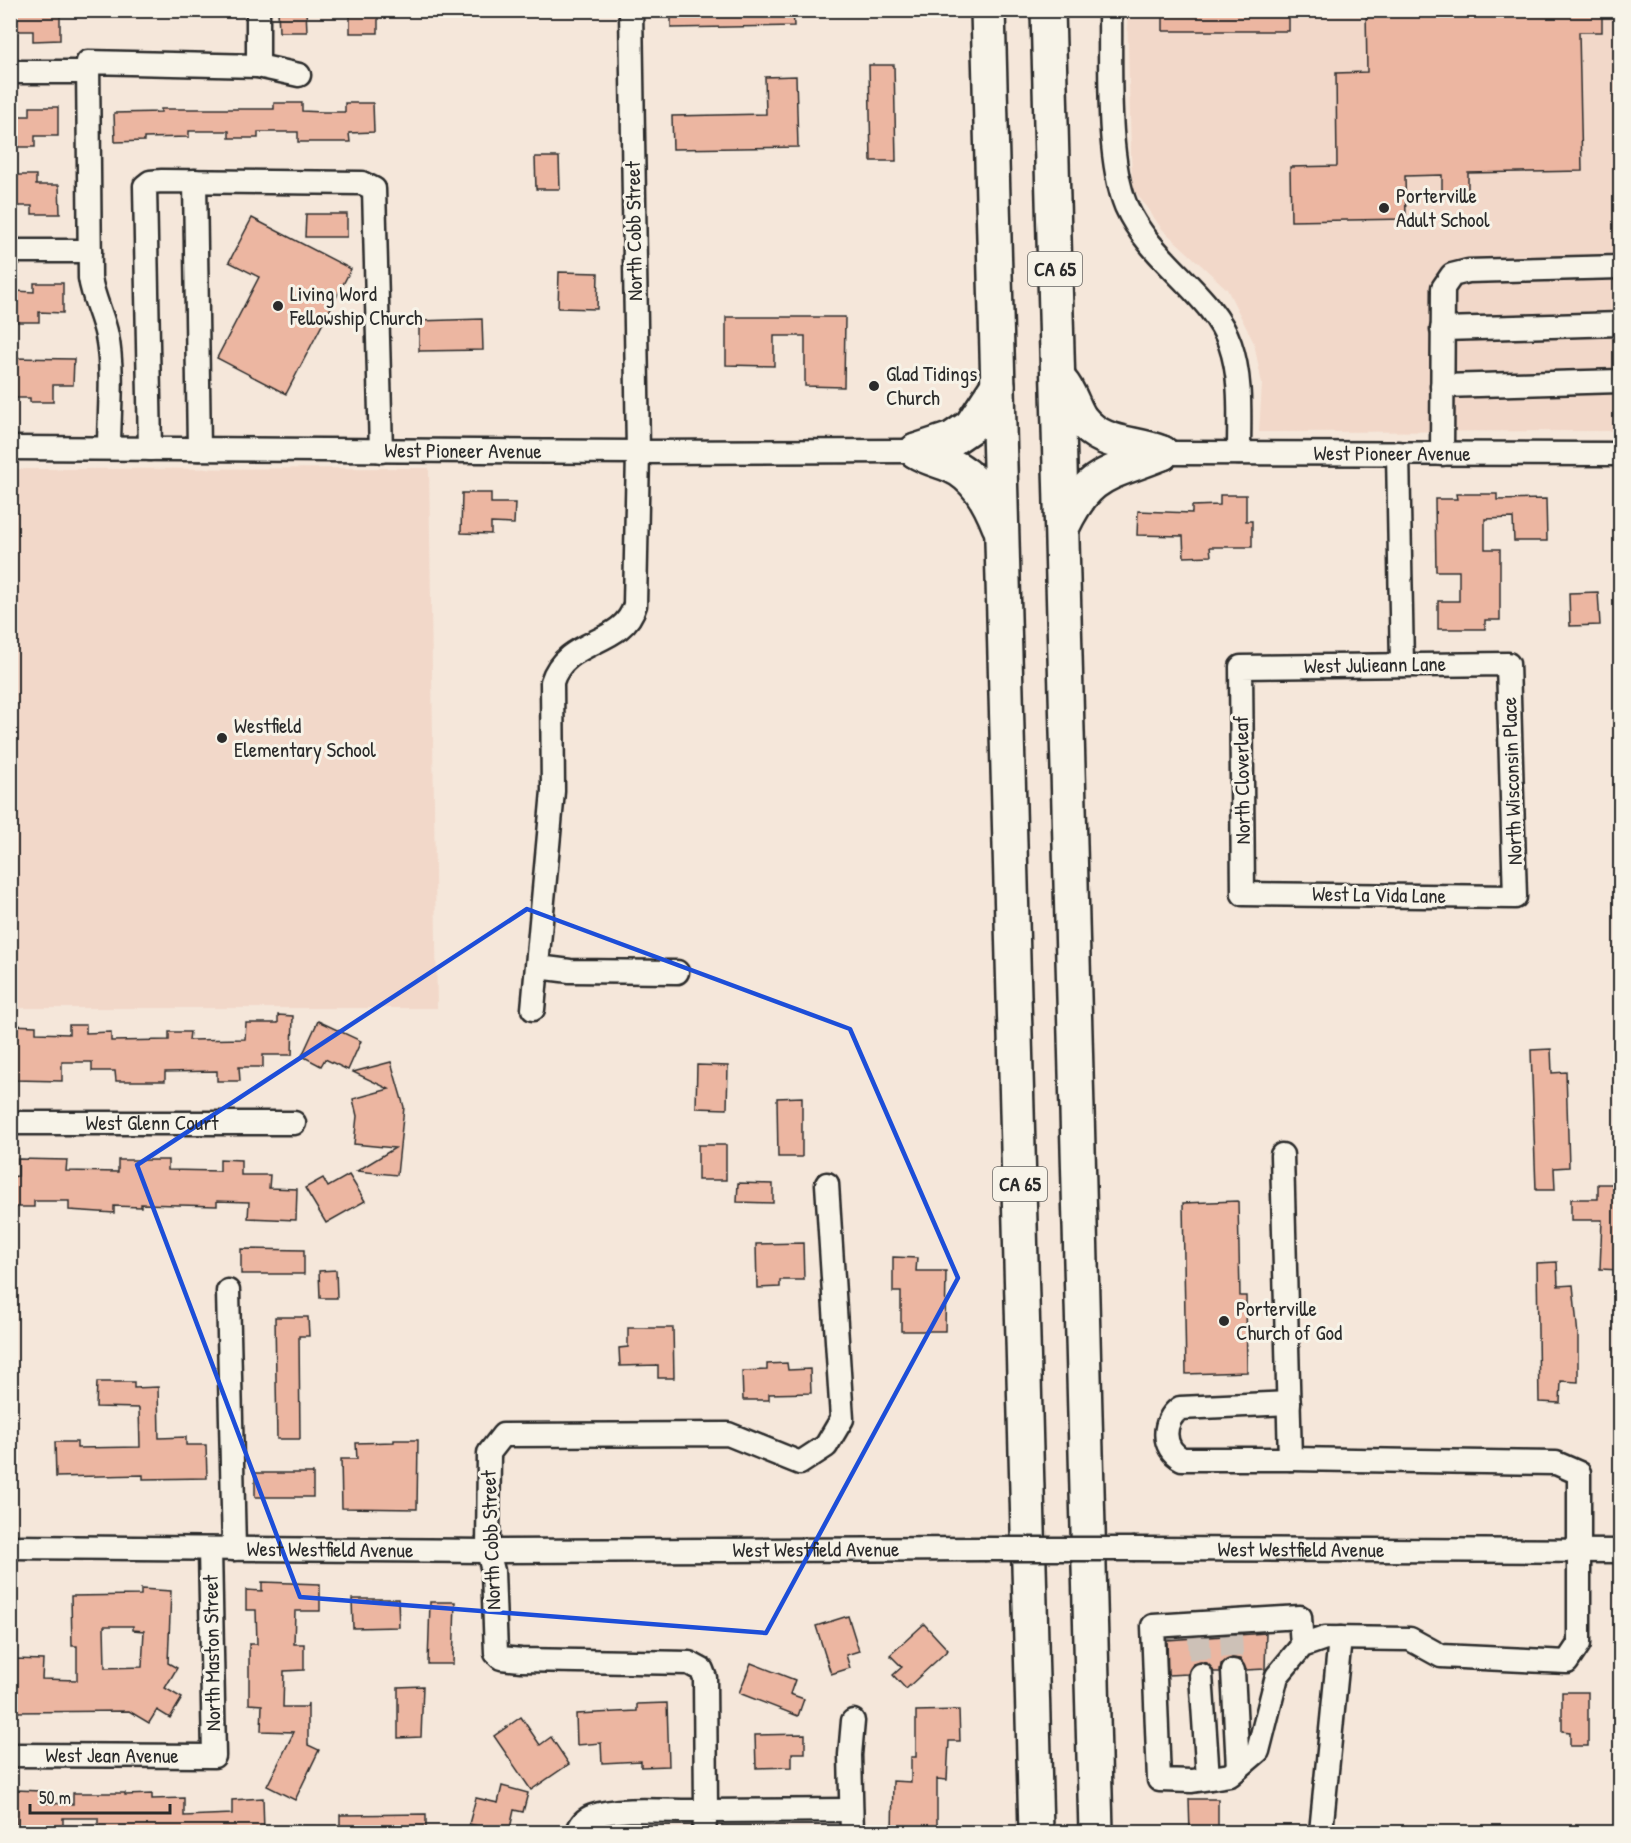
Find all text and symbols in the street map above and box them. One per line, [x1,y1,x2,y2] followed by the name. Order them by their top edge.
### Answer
[618,160,649,301] street label: North Cobb Street
[1396,181,1490,234] place label: Porterville Adult School
[1377,201,1391,215] marker: Porterville Adult School
[1028,252,1082,286] road number: CA 65
[289,279,423,332] place label: Living Word Fellowship Church
[271,299,285,313] marker: Living Word Fellowship Church
[886,359,977,412] place label: Glad Tidings Church
[867,379,881,393] marker: Glad Tidings Church
[384,435,542,465] street label: West Pioneer Avenue
[1313,438,1471,468] street label: West Pioneer Avenue
[1304,649,1446,680] street label: West Julieann Lane
[1494,697,1529,865] street label: North Wisconsin Place
[234,711,376,764] place label: Westfield Elementary School
[1226,715,1257,845] street label: North Cloverleaf
[215,731,229,745] marker: Westfield Elementary School
[1312,879,1446,910] street label: West La Vida Lane
[85,1108,219,1137] street label: West Glenn Court
[993,1167,1047,1201] road number: CA 65
[1236,1294,1342,1347] place label: Porterville Church of God
[1217,1314,1231,1328] marker: Porterville Church of God
[474,1469,507,1610] street label: North Cobb Street
[246,1534,414,1564] street label: West Westfield Avenue
[733,1534,899,1564] street label: West Westfield Avenue
[1218,1534,1384,1564] street label: West Westfield Avenue
[196,1574,227,1731] street label: North Maston Street
[45,1740,179,1770] street label: West Jean Avenue
[30,1777,170,1815] scale bar
[39,1785,71,1810] text: 50 m

